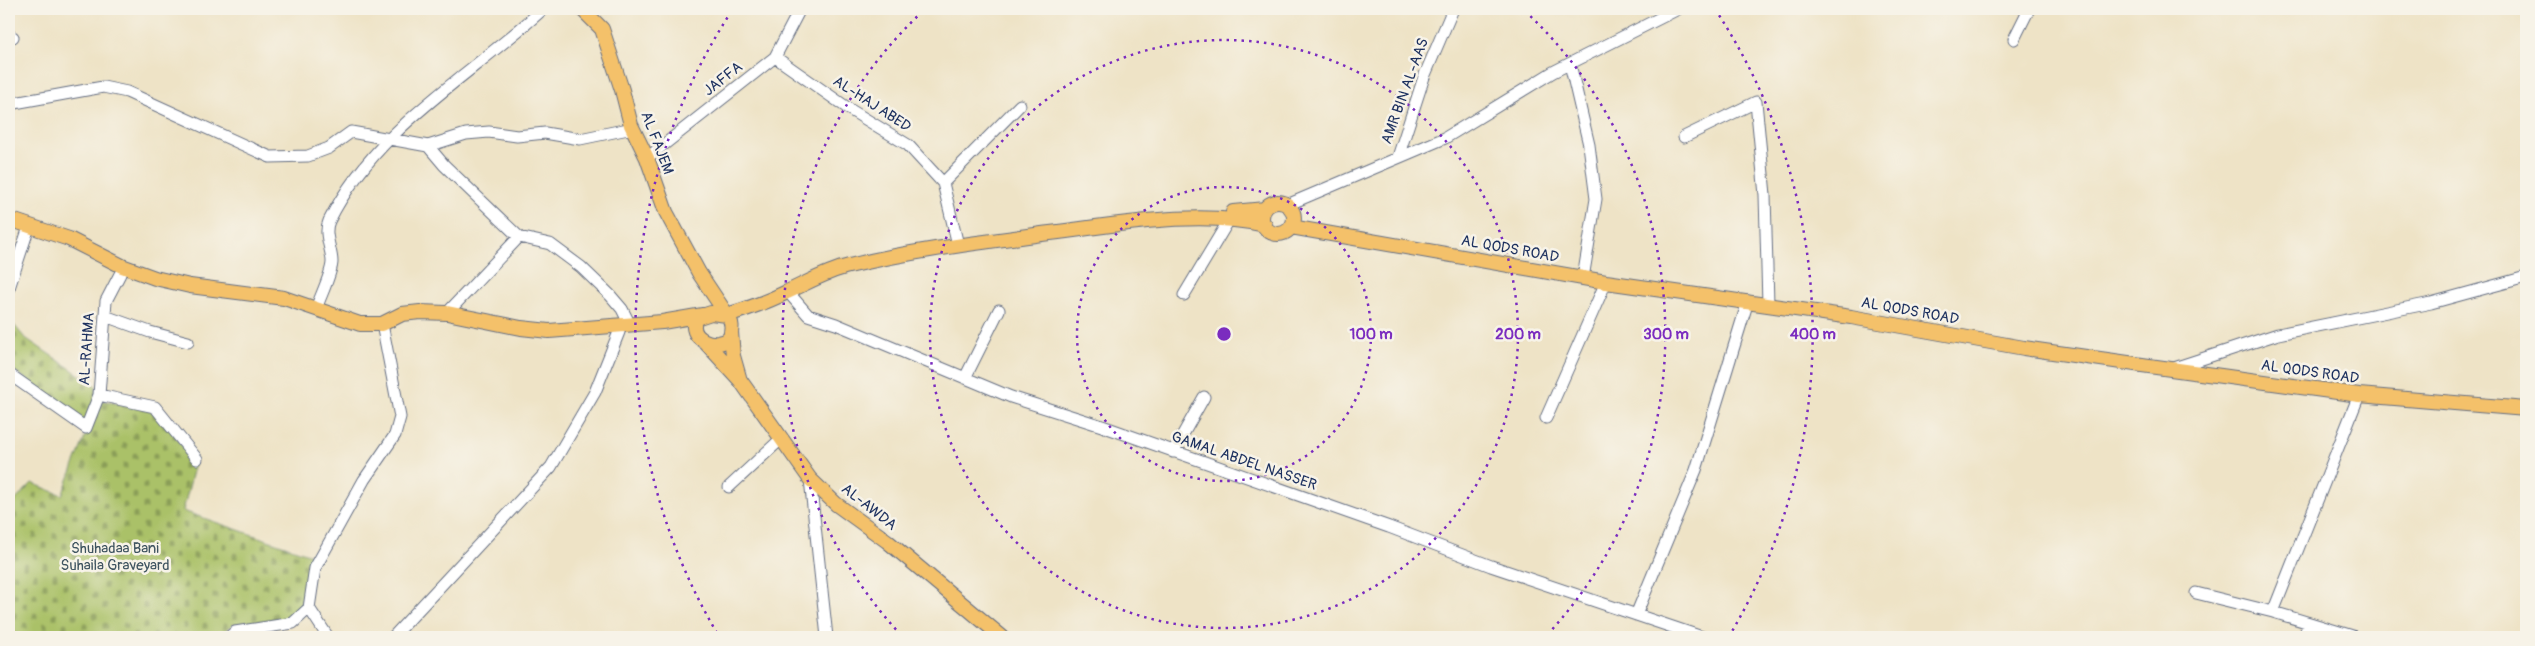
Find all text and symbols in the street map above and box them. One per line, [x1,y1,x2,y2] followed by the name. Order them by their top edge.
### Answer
[1377,35,1433,147] street label: AMR BIN AL-AAS
[700,58,747,100] street label: JAFFA
[829,72,915,136] street label: AL-HAJ ABED
[636,109,678,177] street label: AL FAJEM
[1460,231,1560,267] street label: AL QODS ROAD
[1860,293,1960,329] street label: AL QODS ROAD
[75,312,99,386] street label: AL-RAHMA
[1215,325,1233,343] centre of rings
[1350,325,1392,344] text: 100 m
[1495,325,1541,344] text: 200 m
[1643,325,1689,344] text: 300 m
[1790,325,1836,344] text: 400 m
[2260,356,2360,388] street label: AL QODS ROAD
[1169,427,1319,495] street label: GAMAL ABDEL NASSER
[837,479,901,535] street label: AL-AWDA
[61,539,169,575] park label: Shuhadaa Bani Suhaila Graveyard

